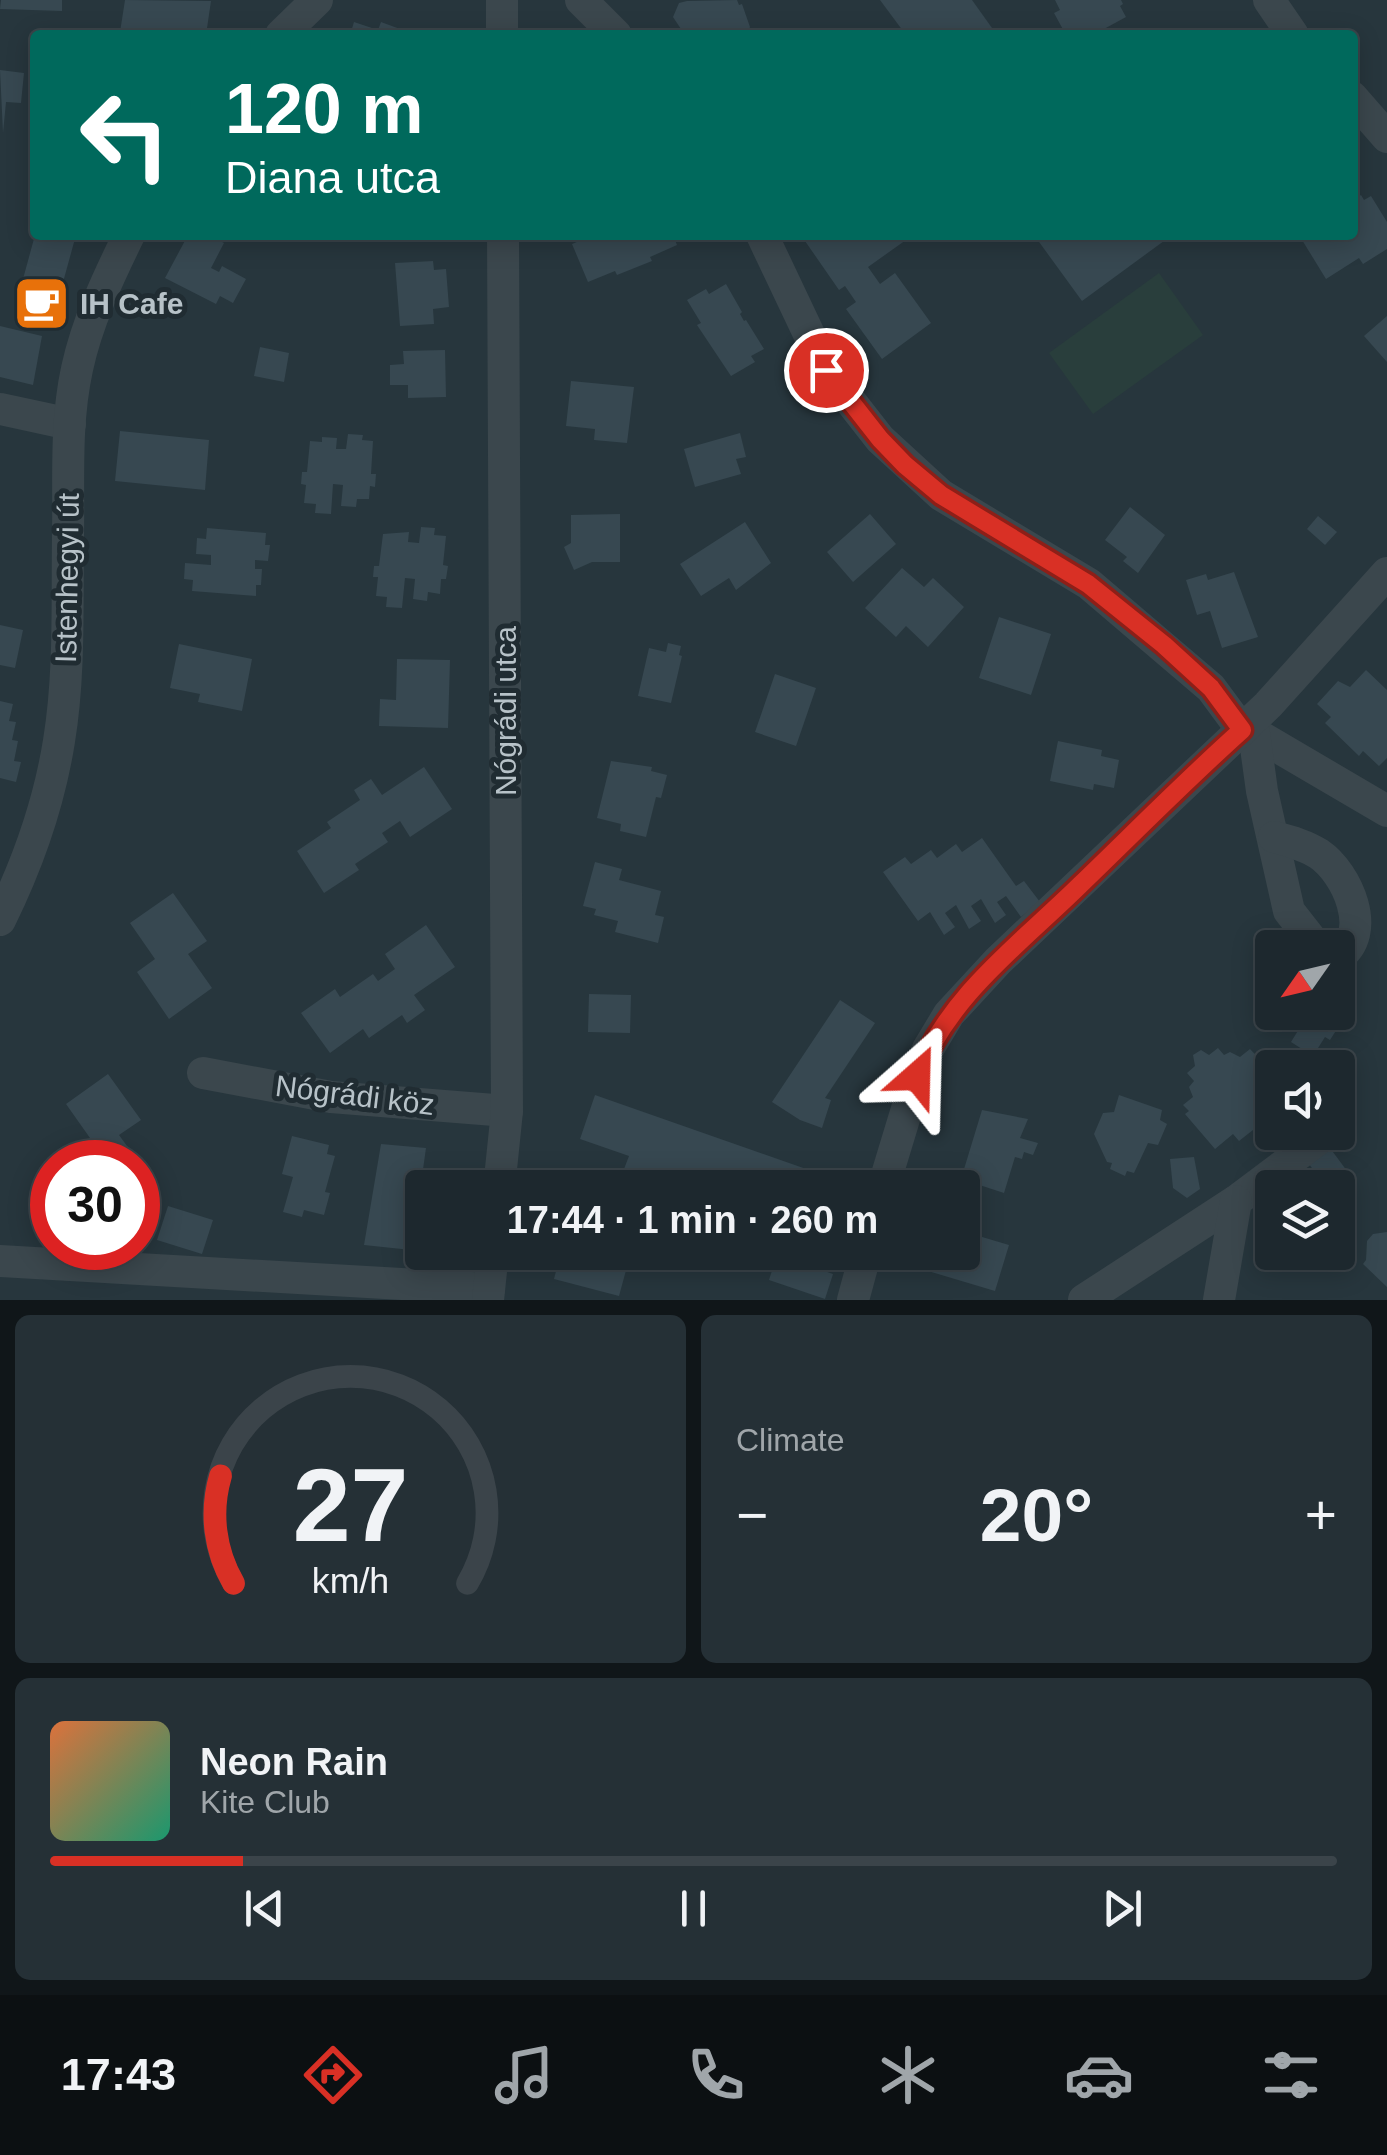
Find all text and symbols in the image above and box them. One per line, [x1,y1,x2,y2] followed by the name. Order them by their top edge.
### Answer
[60,70,190,200] icon: left
[225,70,423,148] text: 120 m
[225,152,440,203] text: Diana utca
[11,273,71,333] cafe icon: IH Cafe
[80,287,183,320] place label: IH Cafe
[784,328,869,413] pin
[799,343,854,398] icon: arrive
[49,492,85,663] street label: Istenhegyi út
[489,626,522,796] street label: Nógrádi utca
[1255,930,1355,1030] north arrow
[1255,930,1355,1270] map controls
[865,1024,969,1128] position arrow
[1255,1050,1355,1150] button: sound
[274,1069,436,1121] street label: Nógrádi köz
[30,1140,160,1270] speed limit sign: 30
[1255,1170,1355,1270] button: layers
[507,1199,878,1241] text: 17:44 · 1 min · 260 m
[736,1422,844,1458] text: Climate
[293,1447,408,1563] text: 27
[980,1473,1093,1557] text: 20°
[736,1484,768,1546] text: −
[1305,1484,1337,1546] text: +
[312,1561,389,1601] text: km/h
[200,1741,388,1783] text: Neon Rain
[200,1784,330,1820] text: Kite Club
[237,1881,292,1936] icon: previous
[666,1881,721,1936] icon: pause
[1095,1881,1150,1936] icon: next
[298,2040,368,2110] icon: directions
[489,2040,559,2110] icon: music
[681,2040,751,2110] icon: phone
[873,2040,943,2110] icon: climate
[1064,2040,1134,2110] icon: car
[1256,2040,1326,2110] icon: filters
[61,2049,176,2100] text: 17:43

